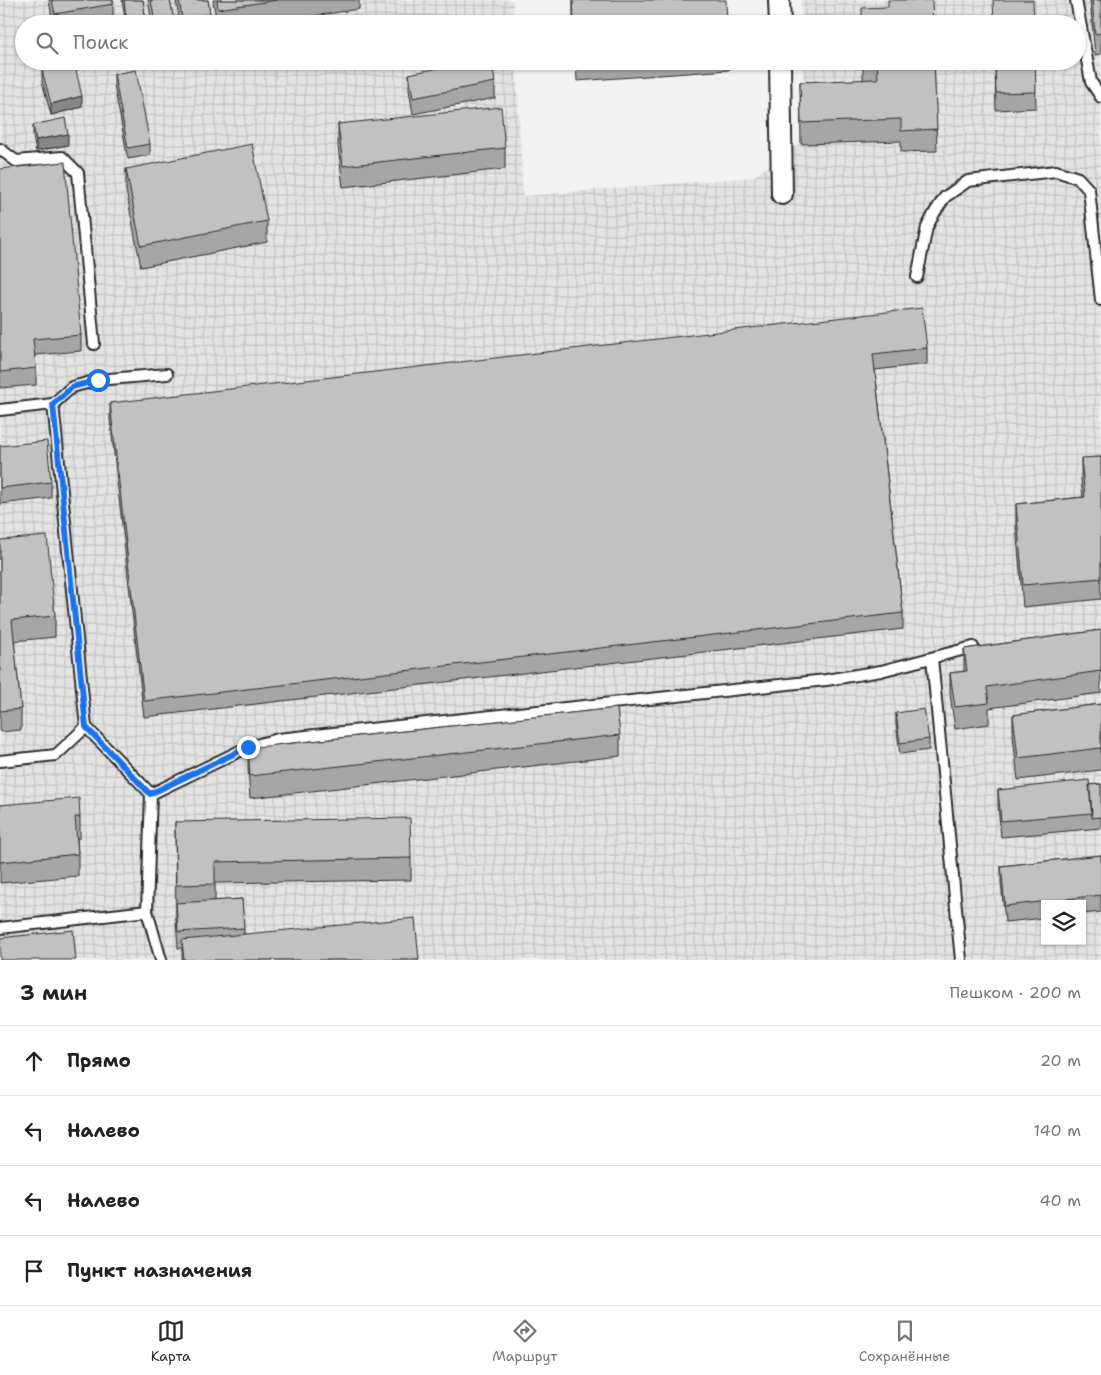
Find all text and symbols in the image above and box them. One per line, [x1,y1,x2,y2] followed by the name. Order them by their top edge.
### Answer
[15,15,1086,70] search box
[33,29,61,57] icon: search
[73,30,128,55] text: Поиск
[87,369,110,392] route start
[237,736,260,759] route end
[1041,900,1086,945] map controls
[1041,900,1086,945] button: layers
[20,979,87,1007] text: 3 мин
[950,982,1081,1003] text: Пешком · 200 m
[20,1047,48,1075] icon: ahead
[67,1048,131,1073] text: Прямо
[1040,1050,1081,1071] text: 20 m
[20,1117,48,1145] icon: left
[67,1118,140,1143] text: Налево
[1034,1120,1081,1141] text: 140 m
[20,1187,48,1215] icon: left
[67,1188,140,1213] text: Налево
[1039,1190,1081,1211] text: 40 m
[20,1257,48,1285] icon: arrive
[67,1258,252,1283] text: Пункт назначения
[151,1317,191,1365] tab: Карта
[492,1317,557,1365] tab: Маршрут
[859,1317,950,1365] tab: Сохранённые

